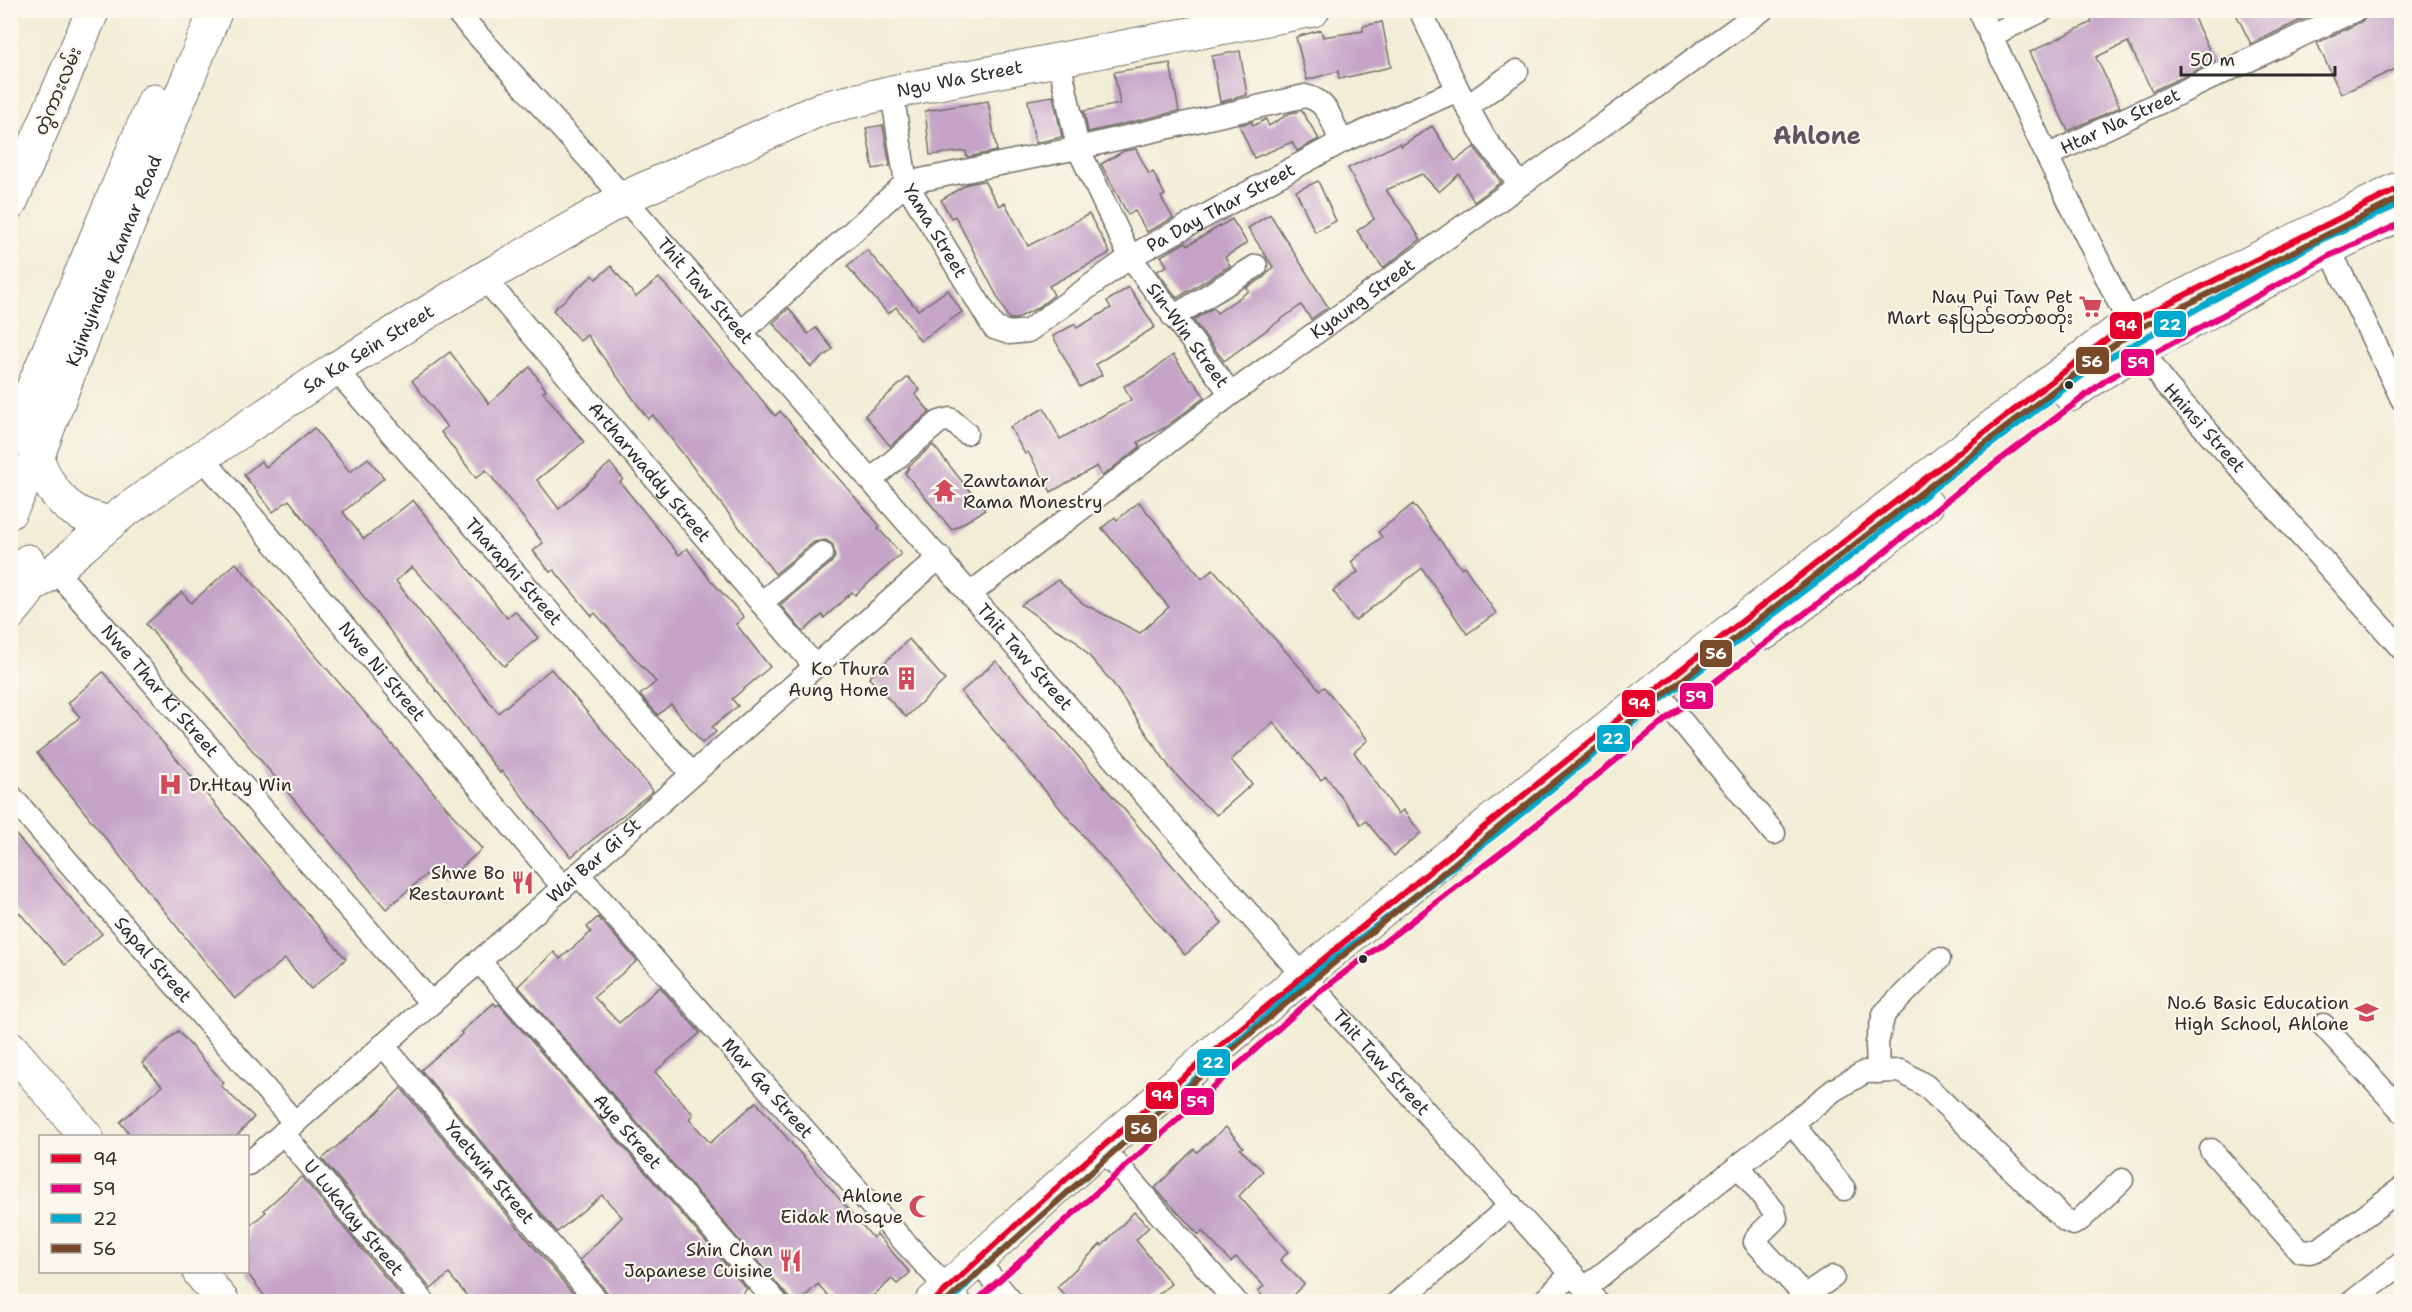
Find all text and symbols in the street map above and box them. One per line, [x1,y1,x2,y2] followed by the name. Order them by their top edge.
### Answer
[2181,39,2336,77] scale bar
[28,43,90,140] street label: တွဲကားလမ်း
[2190,48,2235,72] text: 50 m
[895,55,1025,103] street label: Ngu Wa Street
[2056,83,2184,160] street label: Htar Na Street
[1773,120,1861,152] district label: Ahlone
[61,152,167,370] street label: Kyimyindine Kannar Road
[1142,157,1299,258] street label: Pa Day Thar Street
[897,179,973,282] street label: Yama Street
[652,232,758,350] street label: Thit Taw Street
[1306,253,1420,345] street label: Kyaung Street
[1141,278,1234,393] street label: Sin-Win Street
[1887,285,2073,333] place label: Nay Pyi Taw Pet Mart နေပြည်တော်စတိုး
[2078,294,2104,320] supermarket icon: Nay Pyi Taw Pet Mart နေပြည်တော်စတိုး
[298,299,439,399] street label: Sa Ka Sein Street
[2153,310,2187,338] line badge: 22
[2109,311,2143,340] line badge: 94
[2159,314,2181,335] text: 22
[2115,315,2137,336] text: 94
[2075,346,2110,375] line badge: 56
[2120,348,2155,377] line badge: 59
[2081,351,2103,372] text: 56
[2128,352,2148,373] text: 59
[2158,378,2251,478] street label: Hninsi Street
[2063,379,2075,391] unlabelled marker
[583,397,716,547] street label: Artharwaddy Street
[963,469,1103,514] place label: Zawtanar Rama Monestry
[932,478,958,504] temple icon: Zawtanar Rama Monestry
[460,513,568,631] street label: Tharaphi Street
[971,598,1078,716] street label: Thit Taw Street
[333,616,431,727] street label: Nwe Ni Street
[96,619,224,762] street label: Nwe Thar Ki Street
[1699,639,1733,668] line badge: 56
[1705,643,1727,664] text: 56
[788,657,889,702] place label: Ko Thura Aung Home
[894,666,920,692] building icon: Ko Thura Aung Home
[1679,682,1714,710] line badge: 59
[1686,686,1706,707] text: 59
[1621,689,1656,718] line badge: 94
[1628,693,1650,714] text: 94
[1596,724,1631,753] line badge: 22
[1602,728,1624,749] text: 22
[158,772,184,798] hospital icon: Dr.Htay Win
[189,773,292,797] place label: Dr.Htay Win
[542,813,646,908] street label: Wai Bar Gi St
[409,861,505,906] place label: Shwe Bo Restaurant
[510,870,536,896] restaurant icon: Shwe Bo Restaurant
[109,911,197,1008] street label: Sapal Street
[1357,953,1369,965] unlabelled marker
[2167,991,2349,1036] place label: No.6 Basic Education High School, Ahlone
[2354,1000,2380,1026] school or university icon: No.6 Basic Education High School, Ahlone
[1327,1004,1435,1121] street label: Thit Taw Street
[717,1033,819,1144] street label: Mar Ga Street
[1196,1048,1231,1077] line badge: 22
[1202,1052,1224,1073] text: 22
[1145,1081,1179,1110] line badge: 94
[1151,1085,1173,1106] text: 94
[1180,1087,1215,1116] line badge: 59
[588,1089,667,1174] street label: Aye Street
[1187,1091,1207,1112] text: 59
[1124,1114,1158,1143] line badge: 56
[439,1115,540,1229] street label: Yaetwin Street
[1130,1118,1152,1139] text: 56
[39,1135,249,1273] legend
[93,1147,117,1171] text: 94
[298,1154,409,1281] street label: U Lukalay Street
[93,1177,116,1201] text: 59
[781,1184,903,1229] place label: Ahlone Eidak Mosque
[908,1193,934,1219] mosque icon: Ahlone Eidak Mosque
[93,1207,117,1231] text: 22
[93,1237,116,1261] text: 56
[624,1238,773,1283] place label: Shin Chan Japanese Cuisine
[778,1247,804,1273] restaurant icon: Shin Chan Japanese Cuisine

